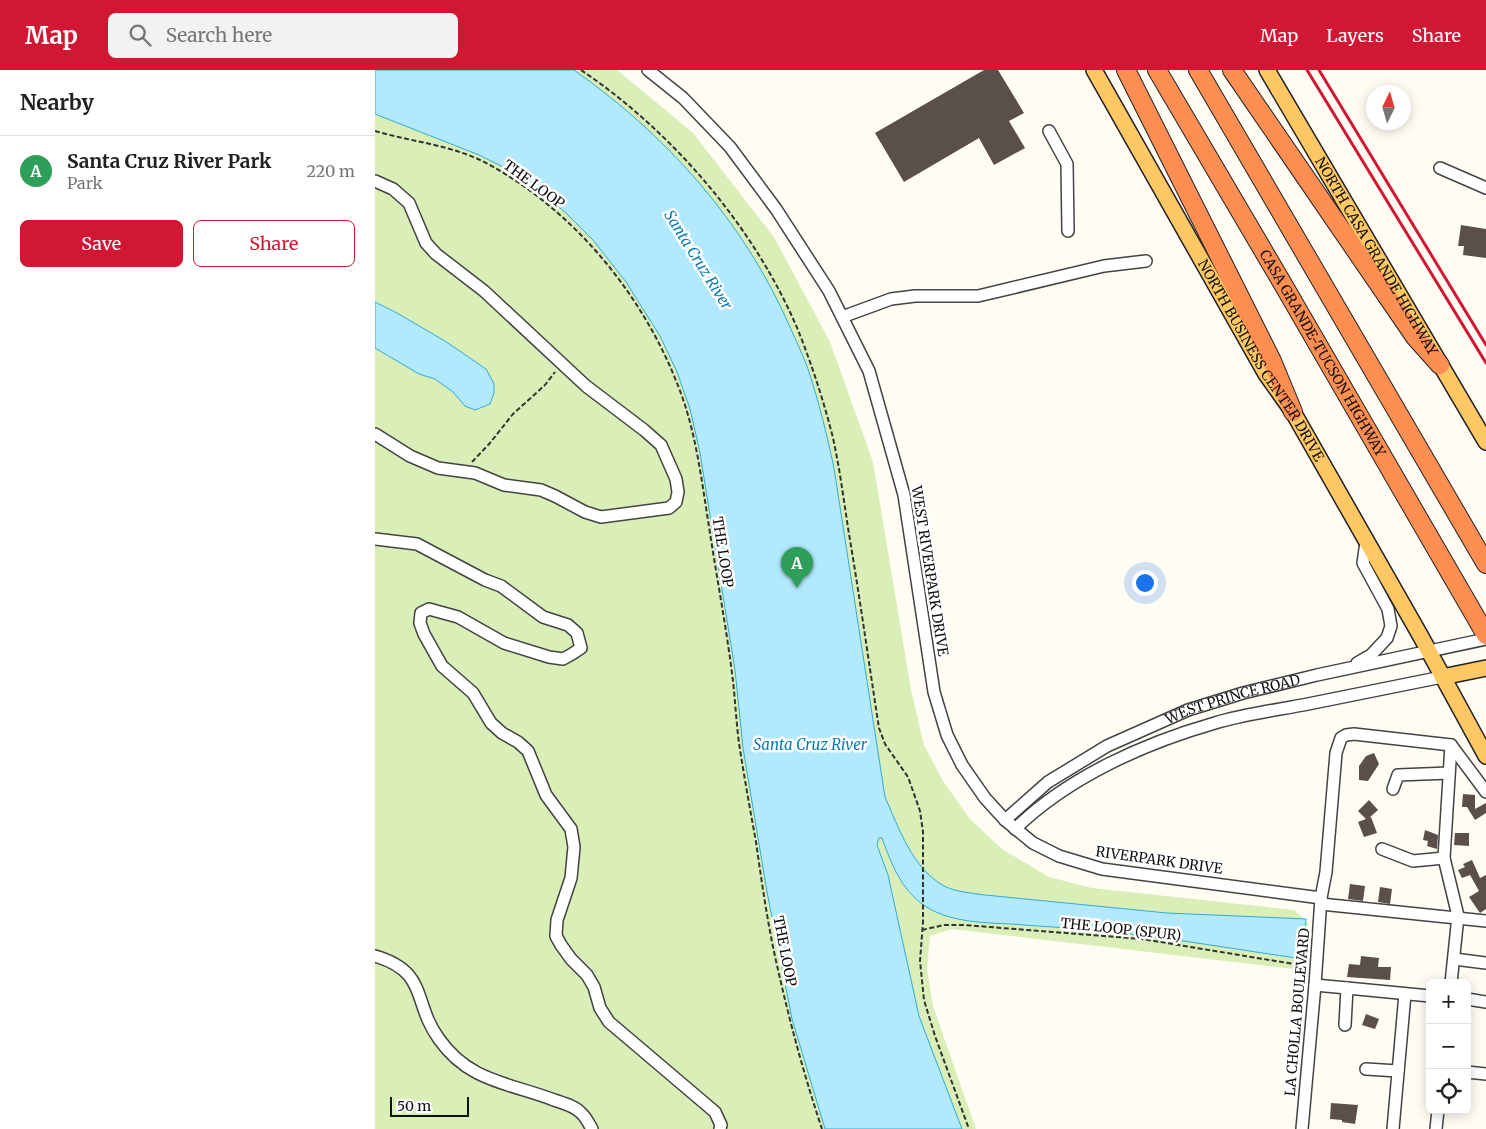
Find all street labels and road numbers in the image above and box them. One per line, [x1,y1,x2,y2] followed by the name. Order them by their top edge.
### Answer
[1311,154,1442,359] street label: NORTH CASA GRANDE HIGHWAY
[500,156,568,212] street label: THE LOOP
[1256,246,1390,461] street label: CASA GRANDE-TUCSON HIGHWAY
[1194,256,1328,464] street label: NORTH BUSINESS CENTER DRIVE
[907,483,952,658] street label: WEST RIVERPARK DRIVE
[709,515,737,589] street label: THE LOOP
[1161,670,1302,728] street label: WEST PRINCE ROAD
[1094,842,1224,878] street label: RIVERPARK DRIVE
[769,914,801,988] street label: THE LOOP
[1060,914,1182,944] street label: THE LOOP (SPUR)
[1281,927,1313,1097] street label: LA CHOLLA BOULEVARD

